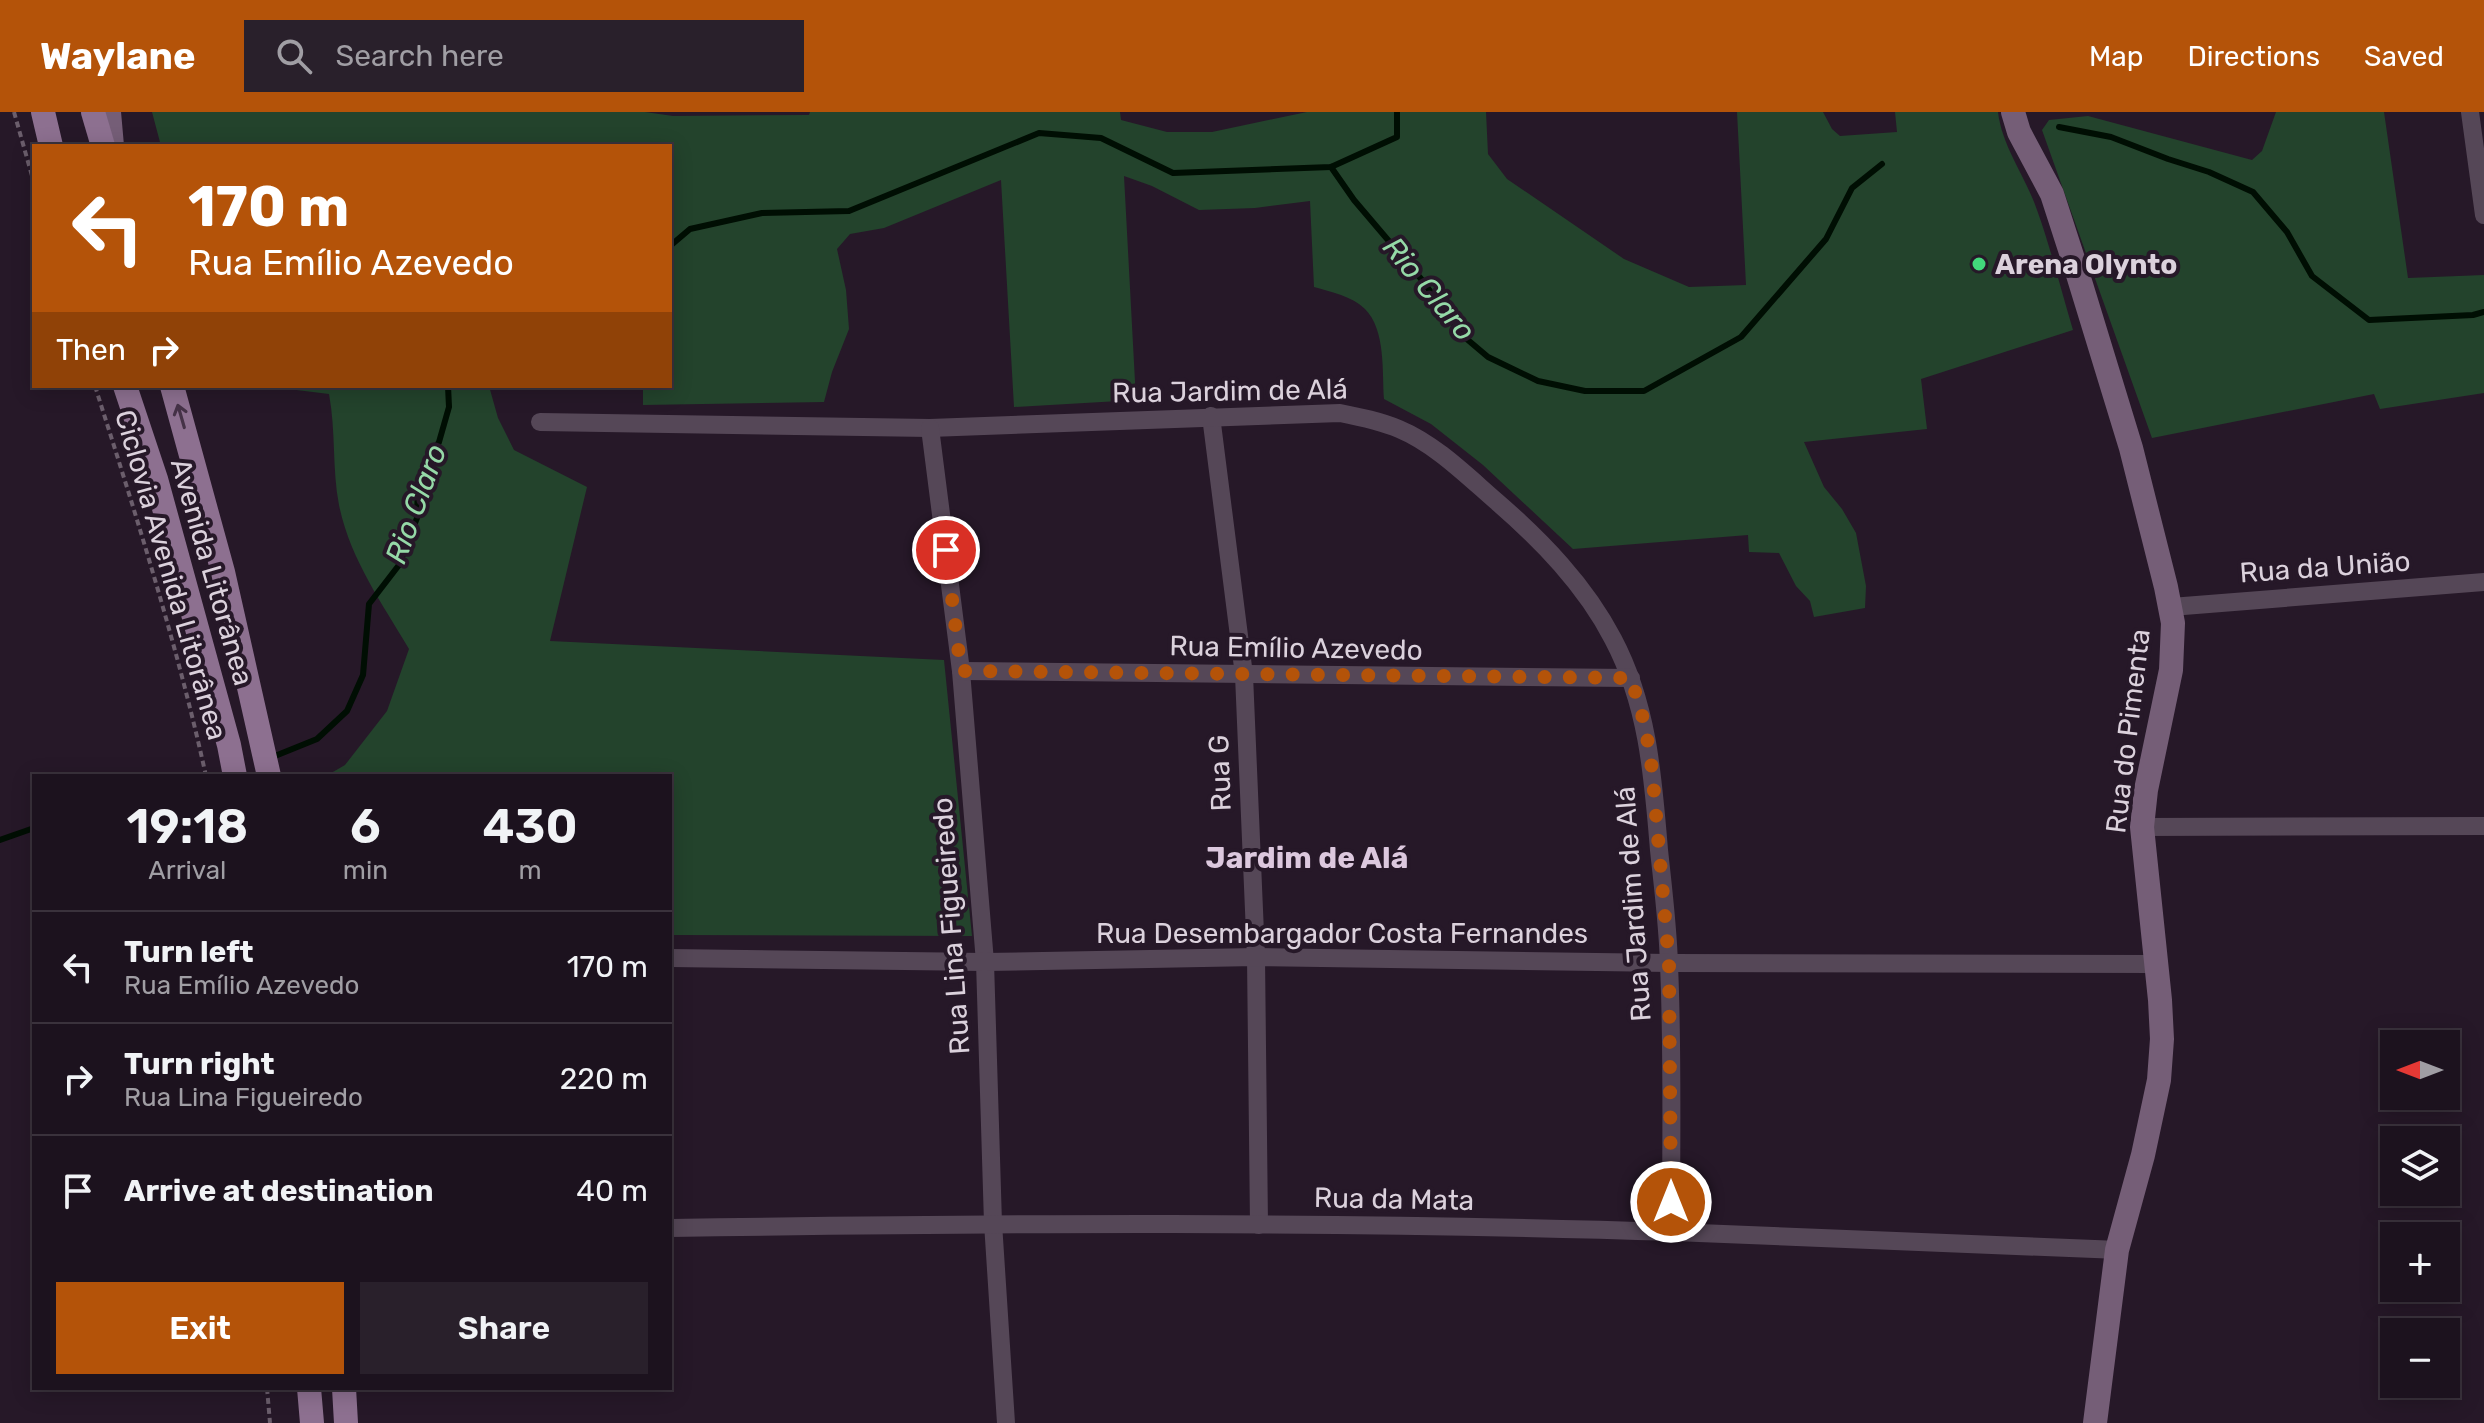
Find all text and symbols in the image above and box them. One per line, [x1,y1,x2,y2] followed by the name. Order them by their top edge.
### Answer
[244,20,804,92] search box
[40,33,196,79] text: Waylane
[272,34,316,78] icon: search
[336,38,504,74] text: Search here
[2089,40,2143,73] text: Map
[2187,40,2320,73] text: Directions
[2364,40,2444,73] text: Saved
[188,174,349,240] text: 170 m
[56,176,160,280] icon: left
[1375,230,1483,348] water label: Rio Claro
[188,241,514,284] text: Rua Emílio Azevedo
[1995,248,2177,281] place label: Arena Olynto
[1970,255,1988,273] marker: Arena Olynto
[142,328,186,372] icon: right
[56,332,126,368] text: Then
[1112,372,1348,410] street label: Rua Jardim de Alá
[173,404,188,430] one-way arrow
[108,406,234,744] street label: Ciclovia Avenida Litorânea
[378,439,454,569] water label: Rio Claro
[164,455,260,689] street label: Avenida Litorânea
[912,516,980,584] pin
[924,528,968,572] icon: arrive
[2238,545,2412,589] street label: Rua da União
[2099,627,2157,835] street label: Rua do Pimenta
[1169,629,1423,667] street label: Rua Emílio Azevedo
[1202,734,1238,812] street label: Rua G
[1608,785,1658,1023] street label: Rua Jardim de Alá
[926,797,976,1055] street label: Rua Lina Figueiredo
[127,798,248,855] text: 19:18
[350,798,381,855] text: 6
[482,798,577,855] text: 430
[1206,840,1408,876] district label: Jardim de Alá
[148,855,226,886] text: Arrival
[343,855,388,886] text: min
[518,855,542,886] text: m
[1096,917,1588,950] street label: Rua Desembargador Costa Fernandes
[124,934,254,970] text: Turn left
[56,945,100,989] icon: left
[567,949,648,985] text: 170 m
[124,970,359,1001] text: Rua Emílio Azevedo
[2380,1030,2460,1110] north arrow
[2380,1030,2460,1398] map controls
[124,1046,275,1082] text: Turn right
[56,1057,100,1101] icon: right
[560,1061,648,1097] text: 220 m
[124,1082,363,1113] text: Rua Lina Figueiredo
[2380,1126,2460,1206] button: layers
[1629,1160,1713,1244] position arrow
[56,1169,100,1213] icon: arrive
[124,1173,434,1209] text: Arrive at destination
[576,1173,648,1209] text: 40 m
[1313,1181,1475,1217] street label: Rua da Mata
[2380,1222,2460,1302] button: +
[56,1282,344,1374] button: Exit
[360,1282,648,1374] button: Share
[2380,1318,2460,1398] button: −

